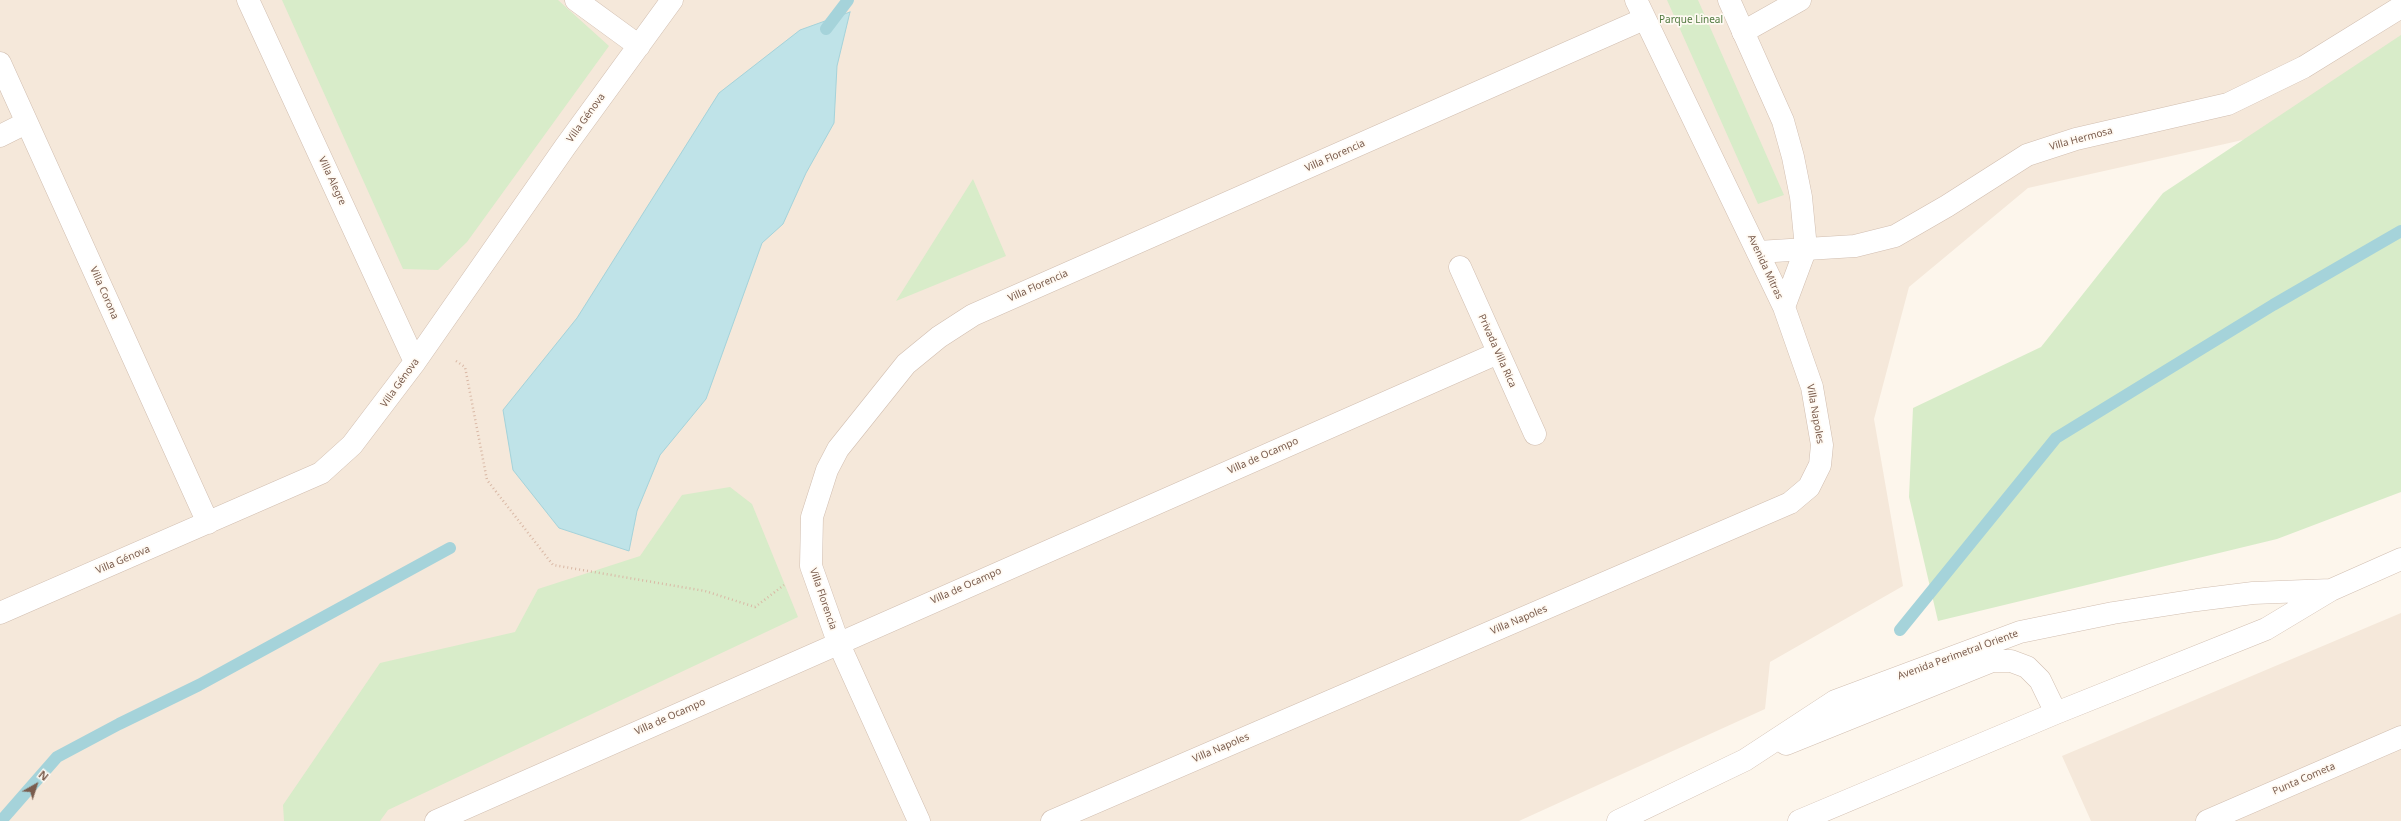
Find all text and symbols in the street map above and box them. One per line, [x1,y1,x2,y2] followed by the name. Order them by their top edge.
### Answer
[1659,14,1723,26] park label: Parque Lineal
[564,91,608,145] street label: Villa Génova
[2048,125,2114,153] street label: Villa Hermosa
[1303,137,1367,175] street label: Villa Florencia
[316,155,348,207] street label: Villa Alegre
[1745,233,1785,301] street label: Avenida Mitras
[87,265,121,321] street label: Villa Corona
[1006,267,1070,305] street label: Villa Florencia
[1475,312,1519,390] street label: Privada Villa Rica
[378,356,422,410] street label: Villa Génova
[1804,383,1826,445] street label: Villa Napoles
[1226,435,1300,477] street label: Villa de Ocampo
[94,543,152,577] street label: Villa Génova
[929,565,1003,607] street label: Villa de Ocampo
[807,567,839,631] street label: Villa Florencia
[1489,603,1549,637] street label: Villa Napoles
[1896,628,2020,682] street label: Avenida Perimetral Oriente
[633,696,707,738] street label: Villa de Ocampo
[1191,731,1251,765] street label: Villa Napoles
[2271,760,2337,798] street label: Punta Cometa
[16,765,56,805] north arrow
[36,767,52,784] text: N

